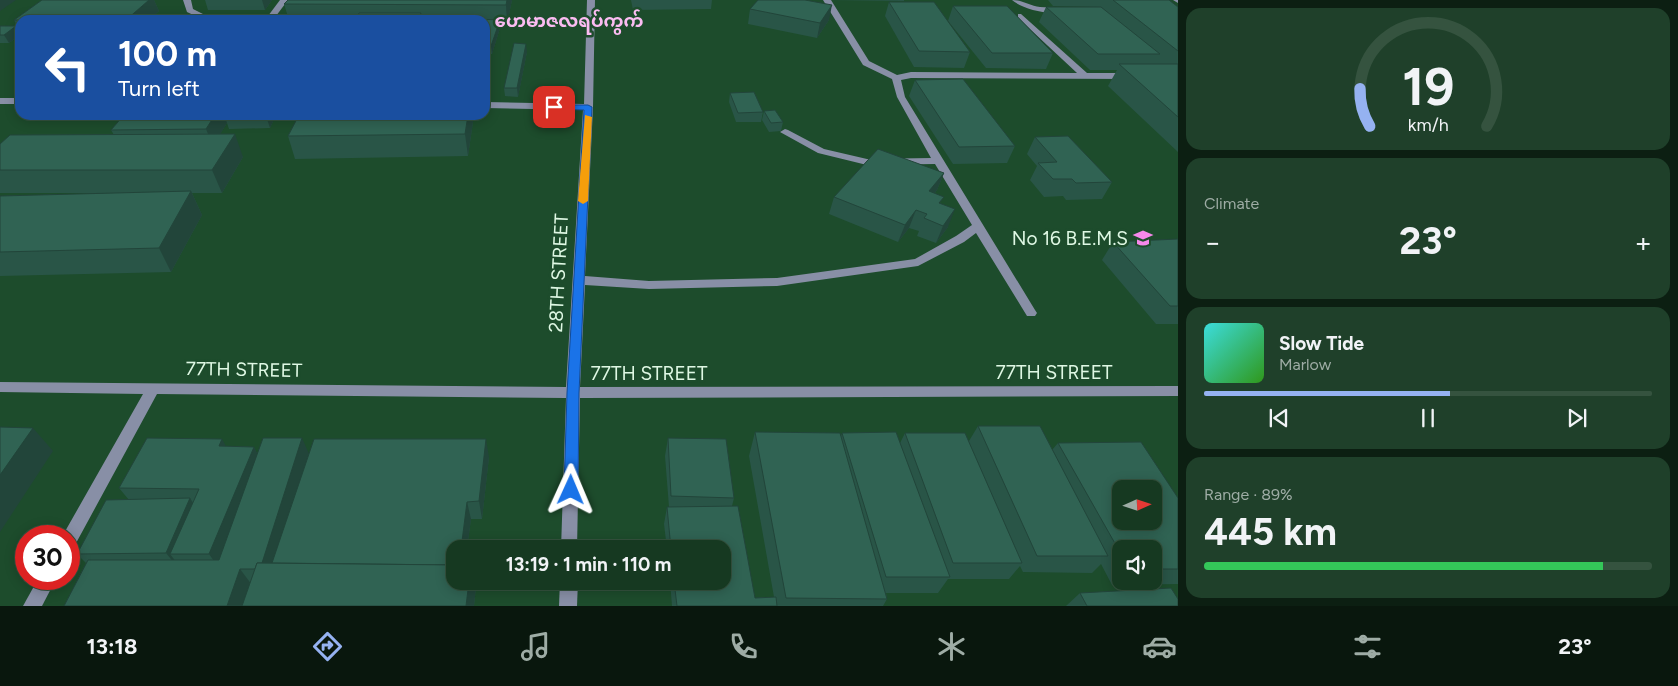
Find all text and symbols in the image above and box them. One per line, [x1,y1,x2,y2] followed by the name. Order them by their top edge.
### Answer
[495,9,643,35] district label: ဟေမာဇလရပ်ကွက်
[118,33,217,75] text: 100 m
[35,35,100,100] icon: left
[1402,56,1454,118] text: 19
[118,75,200,102] text: Turn left
[533,86,575,128] pin
[540,93,568,121] icon: arrive
[1408,114,1448,135] text: km/h
[1204,194,1259,213] text: Climate
[544,213,573,333] street label: 28TH STREET
[1399,218,1457,264] text: 23°
[1204,225,1221,259] text: −
[1635,225,1652,259] text: +
[1012,227,1128,250] place label: No 16 B.E.M.S
[1132,227,1154,249] school or university icon: No 16 B.E.M.S
[1279,332,1364,355] text: Slow Tide
[1279,355,1331,374] text: Marlow
[185,357,303,382] street label: 77TH STREET
[996,361,1113,384] street label: 77TH STREET
[591,362,708,385] street label: 77TH STREET
[1265,404,1293,432] icon: previous
[1414,404,1442,432] icon: pause
[1563,404,1591,432] icon: next
[544,463,596,515] position arrow
[1112,480,1162,530] north arrow
[1112,480,1162,590] map controls
[1204,485,1293,504] text: Range · 89%
[1204,509,1337,555] text: 445 km
[15,525,80,590] speed limit sign: 30
[1112,540,1162,590] button: sound
[506,553,671,576] text: 13:19 · 1 min · 110 m
[310,629,345,664] icon: directions
[518,629,553,664] icon: music
[726,629,761,664] icon: phone
[934,629,969,664] icon: climate
[1142,629,1177,664] icon: car
[1350,629,1385,664] icon: filters
[86,633,137,660] text: 13:18
[1558,633,1591,660] text: 23°

